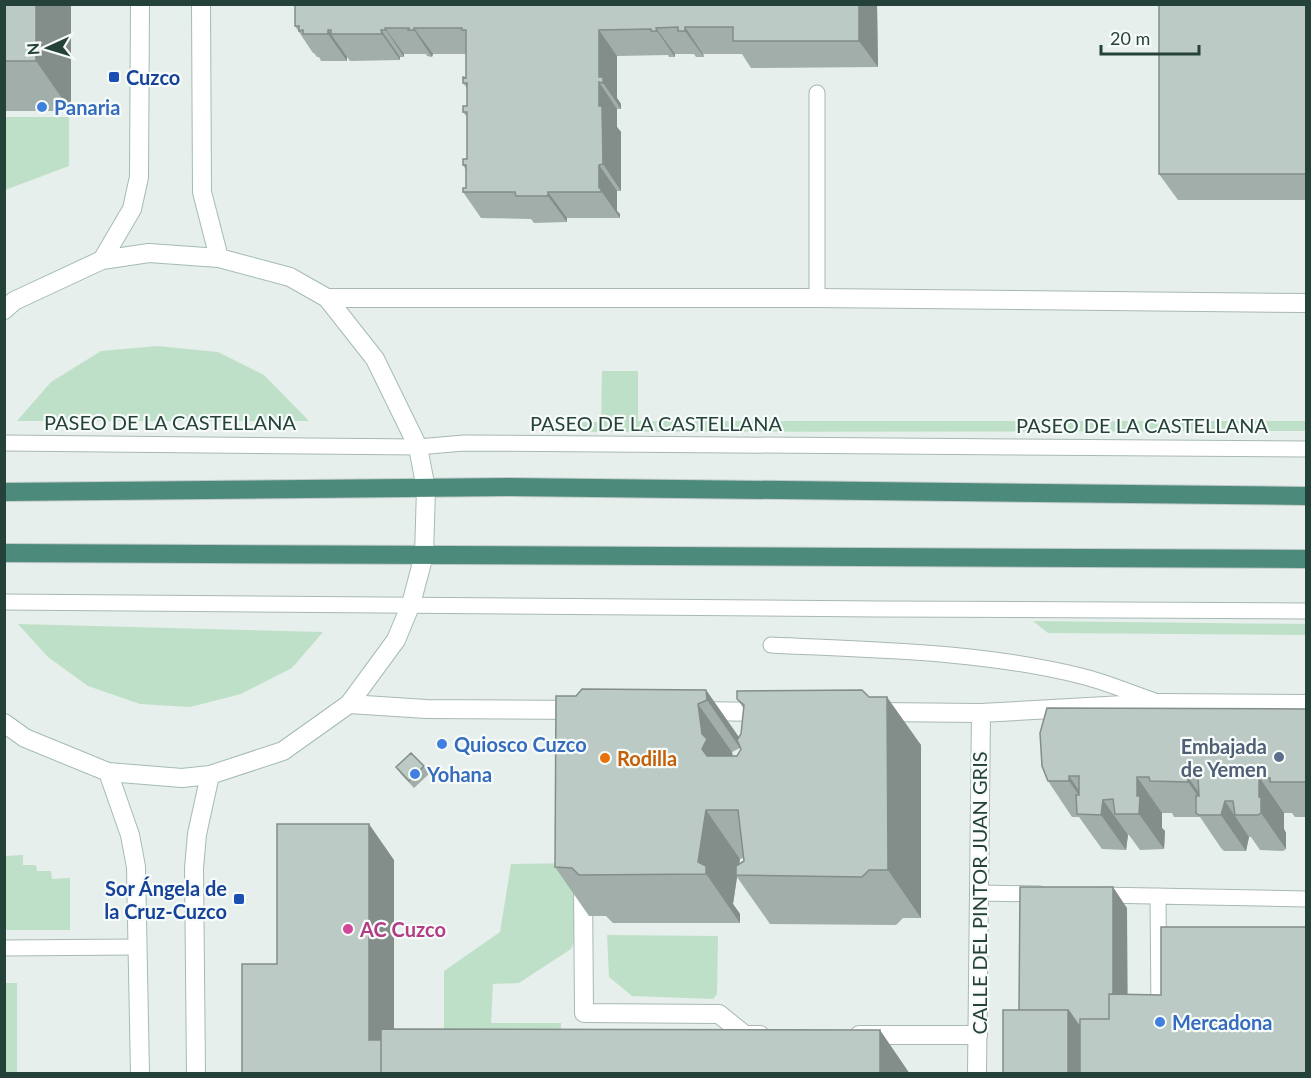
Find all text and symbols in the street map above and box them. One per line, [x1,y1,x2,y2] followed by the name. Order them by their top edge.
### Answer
[18,18,78,78] north arrow
[1101,18,1198,56] scale bar
[1110,27,1150,49] text: 20 m
[23,42,42,56] text: N
[126,65,180,89] place label: Cuzco
[107,70,121,84] marker: Cuzco
[54,95,120,119] place label: Panaria
[35,100,49,114] marker: Panaria
[44,410,296,434] street label: PASEO DE LA CASTELLANA
[530,411,782,435] street label: PASEO DE LA CASTELLANA
[1016,413,1268,437] street label: PASEO DE LA CASTELLANA
[454,732,587,756] place label: Quiosco Cuzco
[1181,734,1267,781] place label: Embajada de Yemen
[435,737,449,751] marker: Quiosco Cuzco
[617,746,677,770] place label: Rodilla
[1272,750,1286,764] marker: Embajada de Yemen
[598,751,612,765] marker: Rodilla
[967,751,991,1035] street label: CALLE DEL PINTOR JUAN GRIS
[426,762,492,786] place label: Yohana
[408,767,422,781] marker: Yohana
[104,876,227,923] place label: Sor Ángela de la Cruz-Cuzco
[232,892,246,906] marker: Sor Ángela de la Cruz-Cuzco
[359,917,446,941] place label: AC Cuzco
[341,922,355,936] marker: AC Cuzco
[1172,1010,1273,1034] place label: Mercadona
[1153,1015,1167,1029] marker: Mercadona

